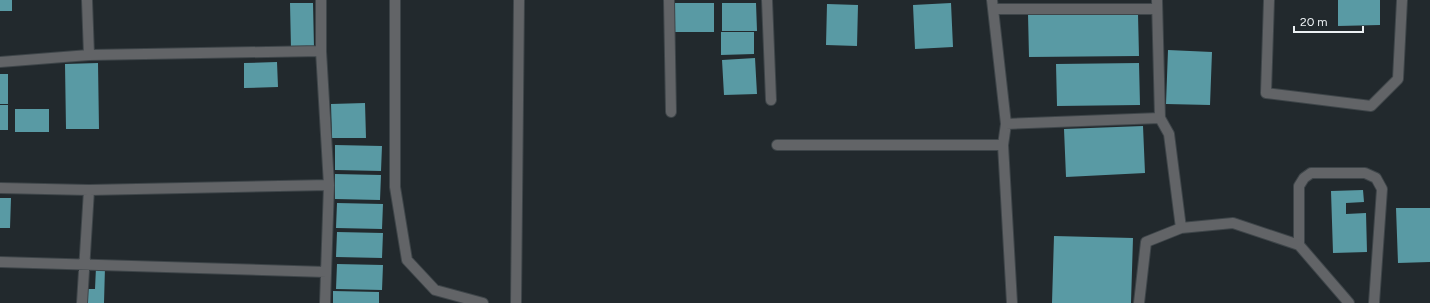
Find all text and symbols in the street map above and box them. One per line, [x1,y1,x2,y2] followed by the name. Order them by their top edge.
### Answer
[1294,8,1363,34] scale bar
[1300,15,1328,29] text: 20 m

